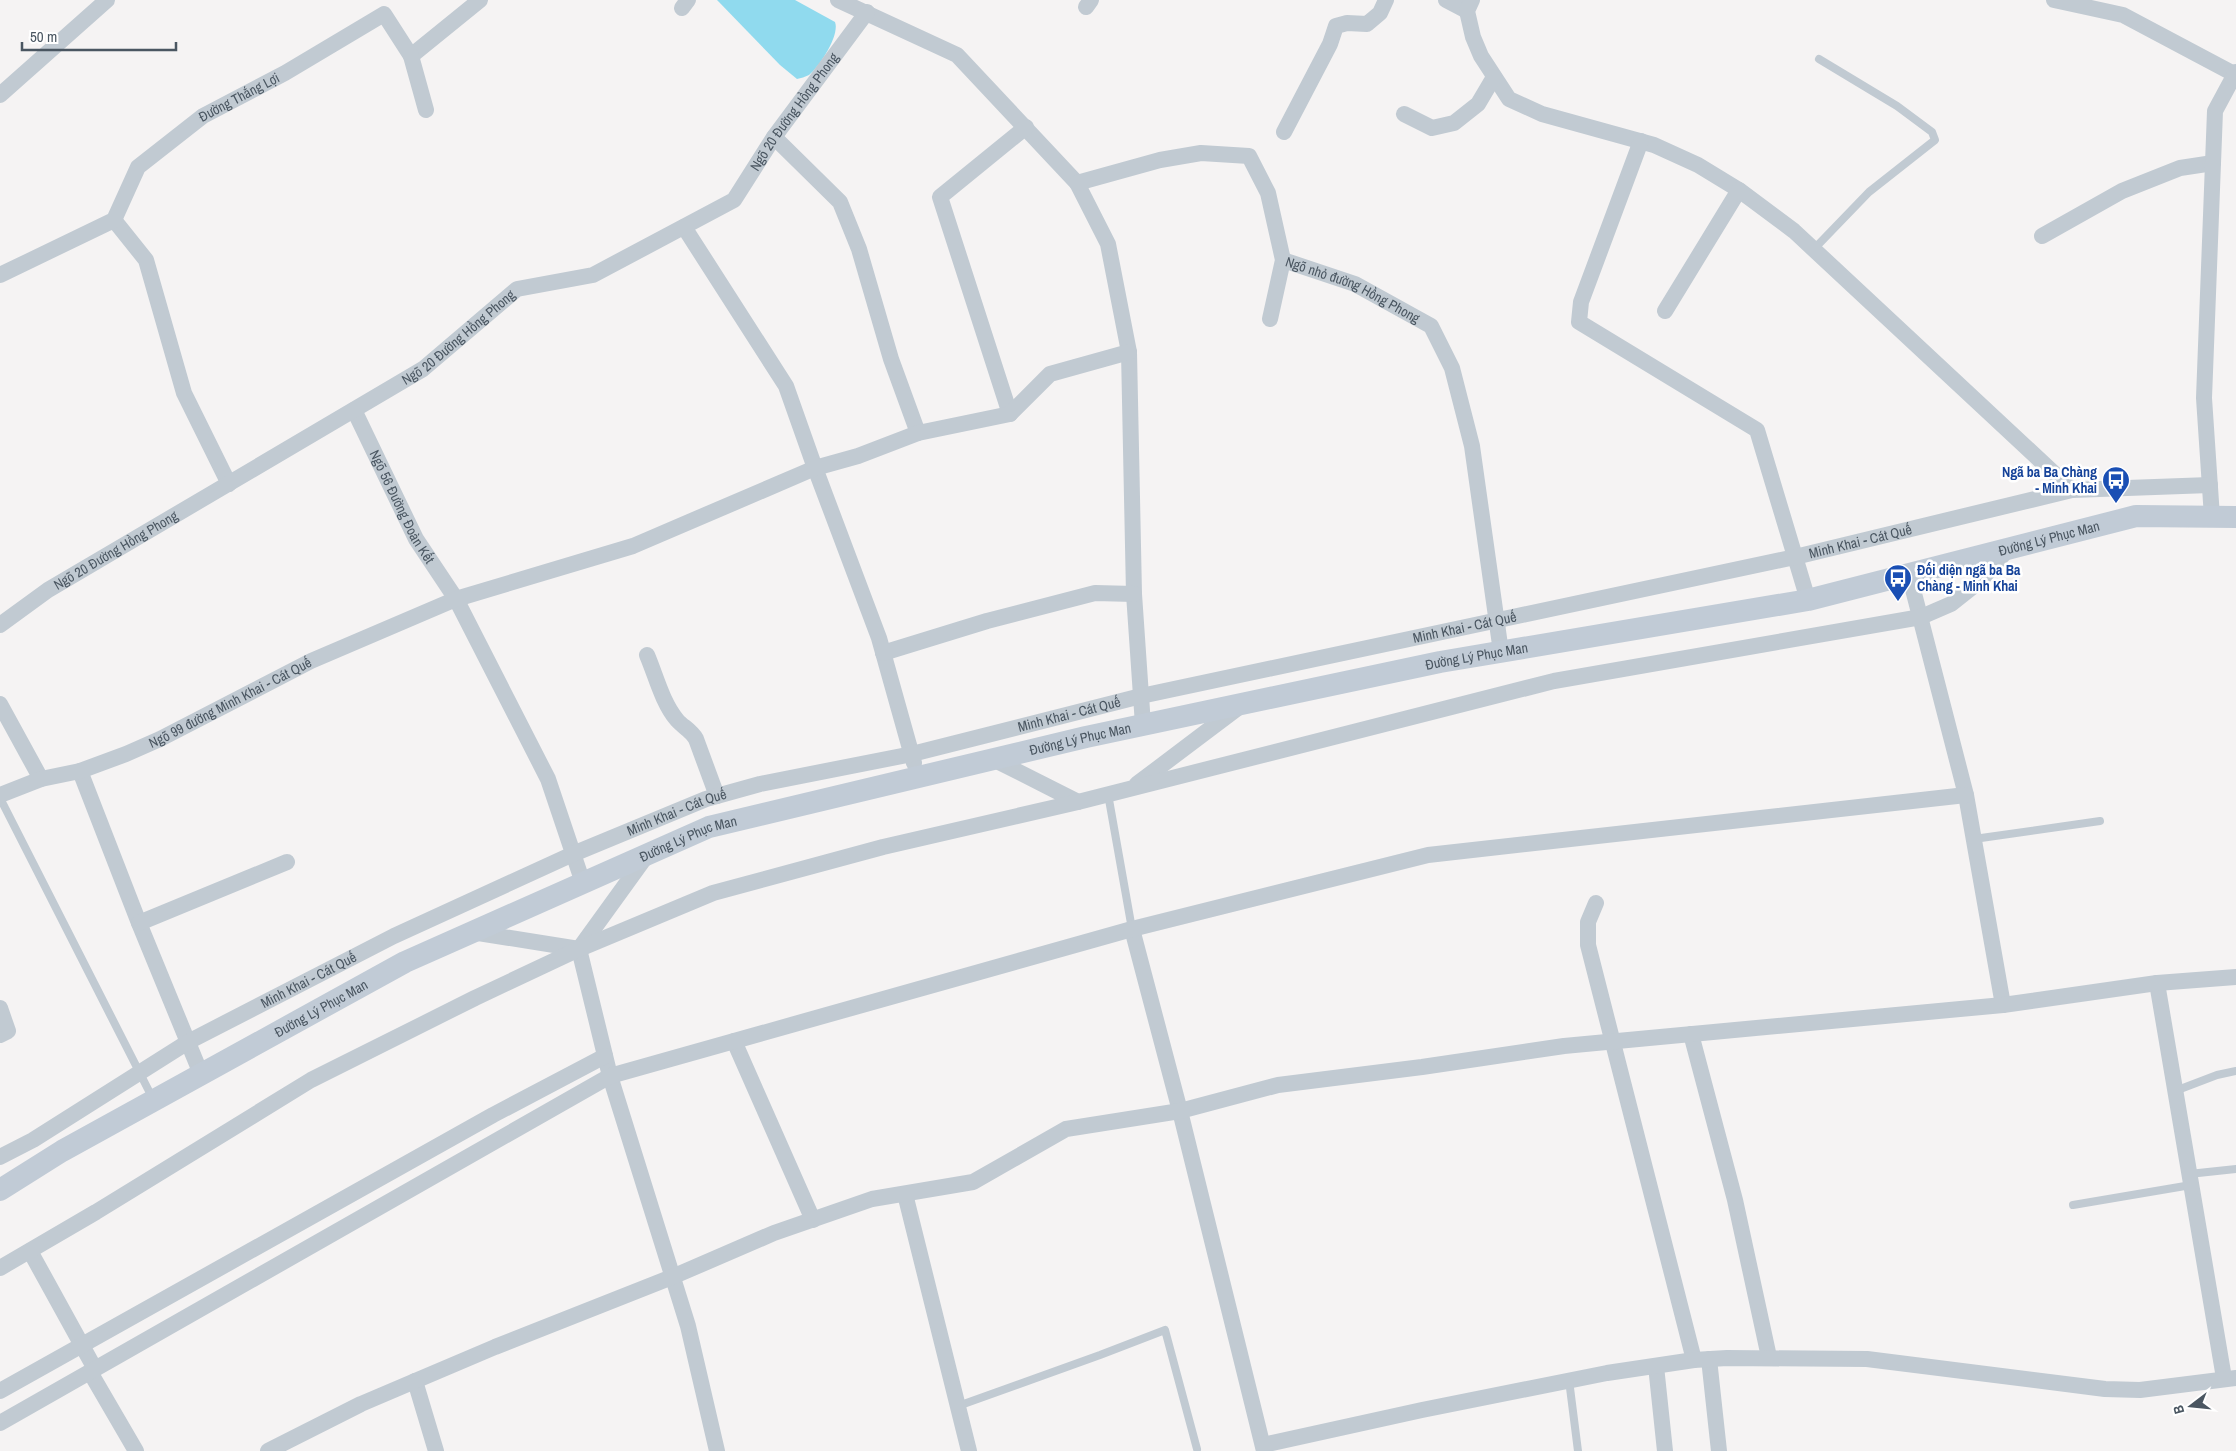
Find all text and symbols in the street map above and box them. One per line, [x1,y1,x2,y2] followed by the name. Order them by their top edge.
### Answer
[22,20,176,52] scale bar
[30,26,57,47] text: 50 m
[746,49,843,174] street label: Ngõ 20 Đường Hồng Phong
[196,69,282,126] street label: Đường Thắng Lợi
[1283,252,1424,327] street label: Ngõ nhỏ đường Hồng Phong
[398,285,519,389] street label: Ngõ 20 Đường Hồng Phong
[366,447,439,567] street label: Ngõ 56 Đường Đoàn Kết
[2002,463,2097,497] place label: Ngã ba Ba Chàng - Minh Khai
[2101,465,2131,504] bus stop icon: Ngã ba Ba Chàng - Minh Khai
[50,506,182,594] street label: Ngõ 20 Đường Hồng Phong
[1997,517,2102,560] street label: Đường Lý Phục Man
[1807,520,1914,562] street label: Minh Khai - Cát Quế
[1917,561,2021,595] place label: Đối diện ngã ba Ba Chàng - Minh Khai
[1883,563,1913,602] bus stop icon: Đối diện ngã ba Ba Chàng - Minh Khai
[1411,607,1518,647] street label: Minh Khai - Cát Quế
[1424,638,1529,674] street label: Đường Lý Phục Man
[146,653,315,752] street label: Ngõ 99 đường Minh Khai - Cát Quế
[1016,693,1122,736] street label: Minh Khai - Cát Quế
[1028,719,1133,759] street label: Đường Lý Phục Man
[624,785,728,840] street label: Minh Khai - Cát Quế
[636,812,739,866] street label: Đường Lý Phục Man
[257,948,359,1012] street label: Minh Khai - Cát Quế
[271,975,371,1041] street label: Đường Lý Phục Man
[2166,1381,2216,1431] north arrow
[2169,1403,2188,1416] text: B

